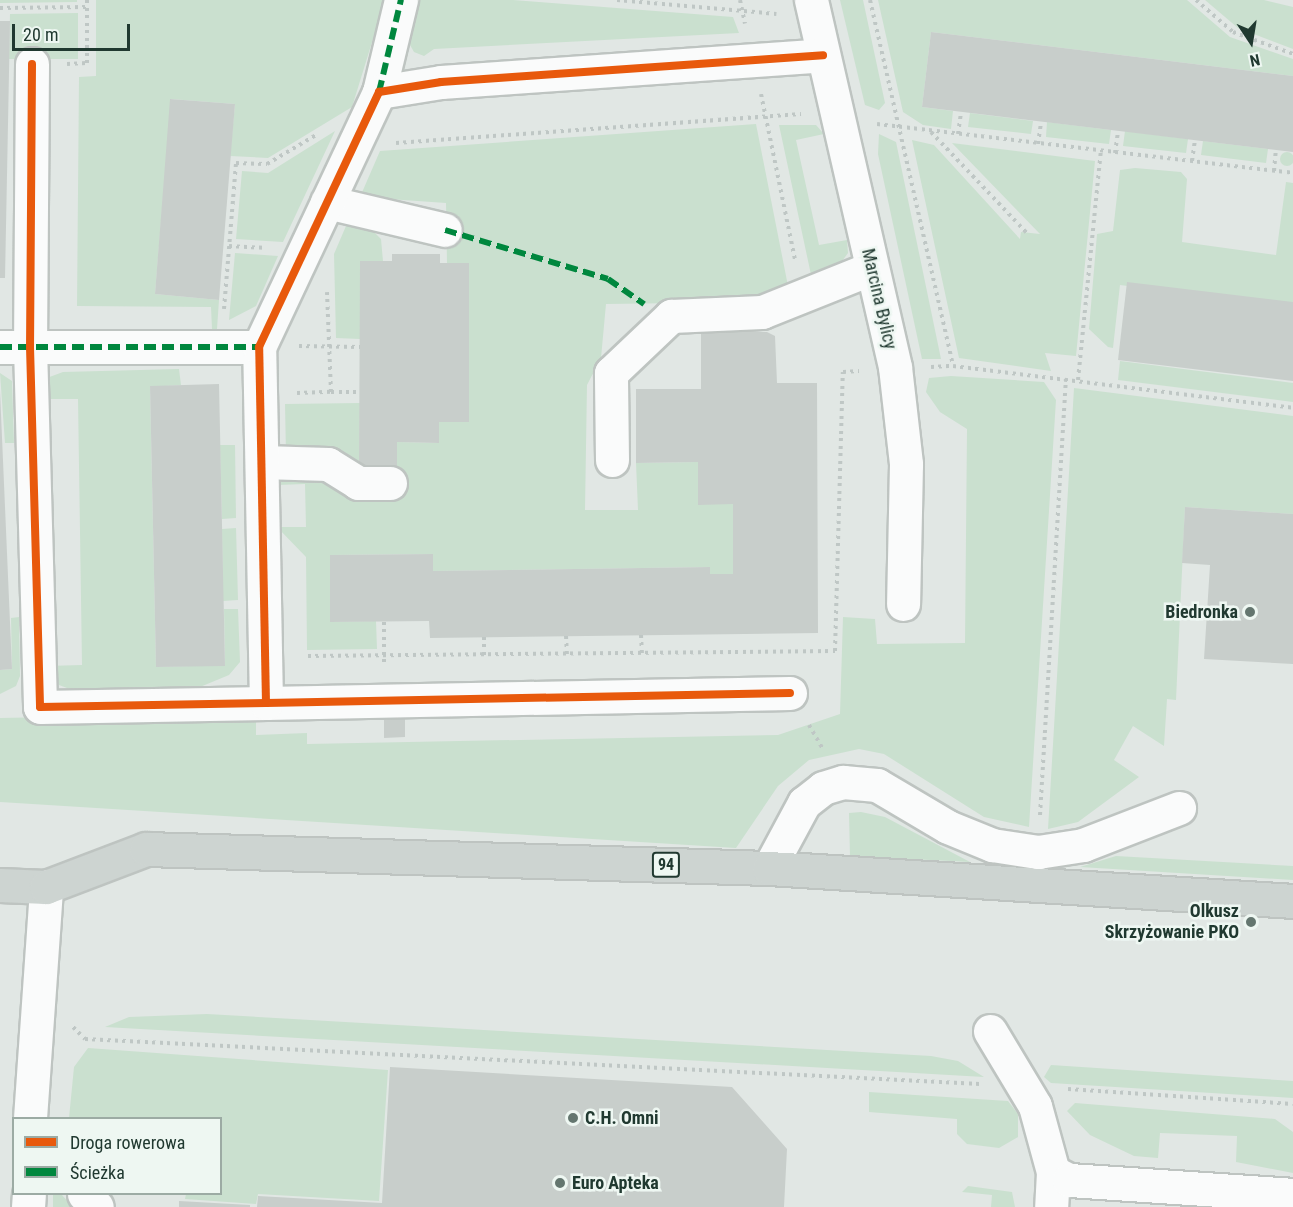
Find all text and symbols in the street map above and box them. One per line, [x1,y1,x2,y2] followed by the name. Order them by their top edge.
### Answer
[15,12,134,50] scale bar
[1221,12,1281,72] north arrow
[23,24,58,45] text: 20 m
[1248,50,1262,70] text: N
[857,246,901,352] street label: Marcina Bylicy
[1165,601,1238,623] place label: Biedronka
[1243,605,1257,619] marker: Biedronka
[651,852,681,878] road number: 94
[1105,901,1239,944] place label: Olkusz Skrzyżowanie PKO
[1244,915,1258,929] marker: Olkusz Skrzyżowanie PKO
[585,1107,659,1129] place label: C.H. Omni
[566,1111,580,1125] marker: C.H. Omni
[12,1117,222,1195] legend
[70,1132,185,1153] text: Droga rowerowa
[70,1162,125,1183] text: Ścieżka
[572,1172,659,1194] place label: Euro Apteka
[553,1176,567,1190] marker: Euro Apteka

